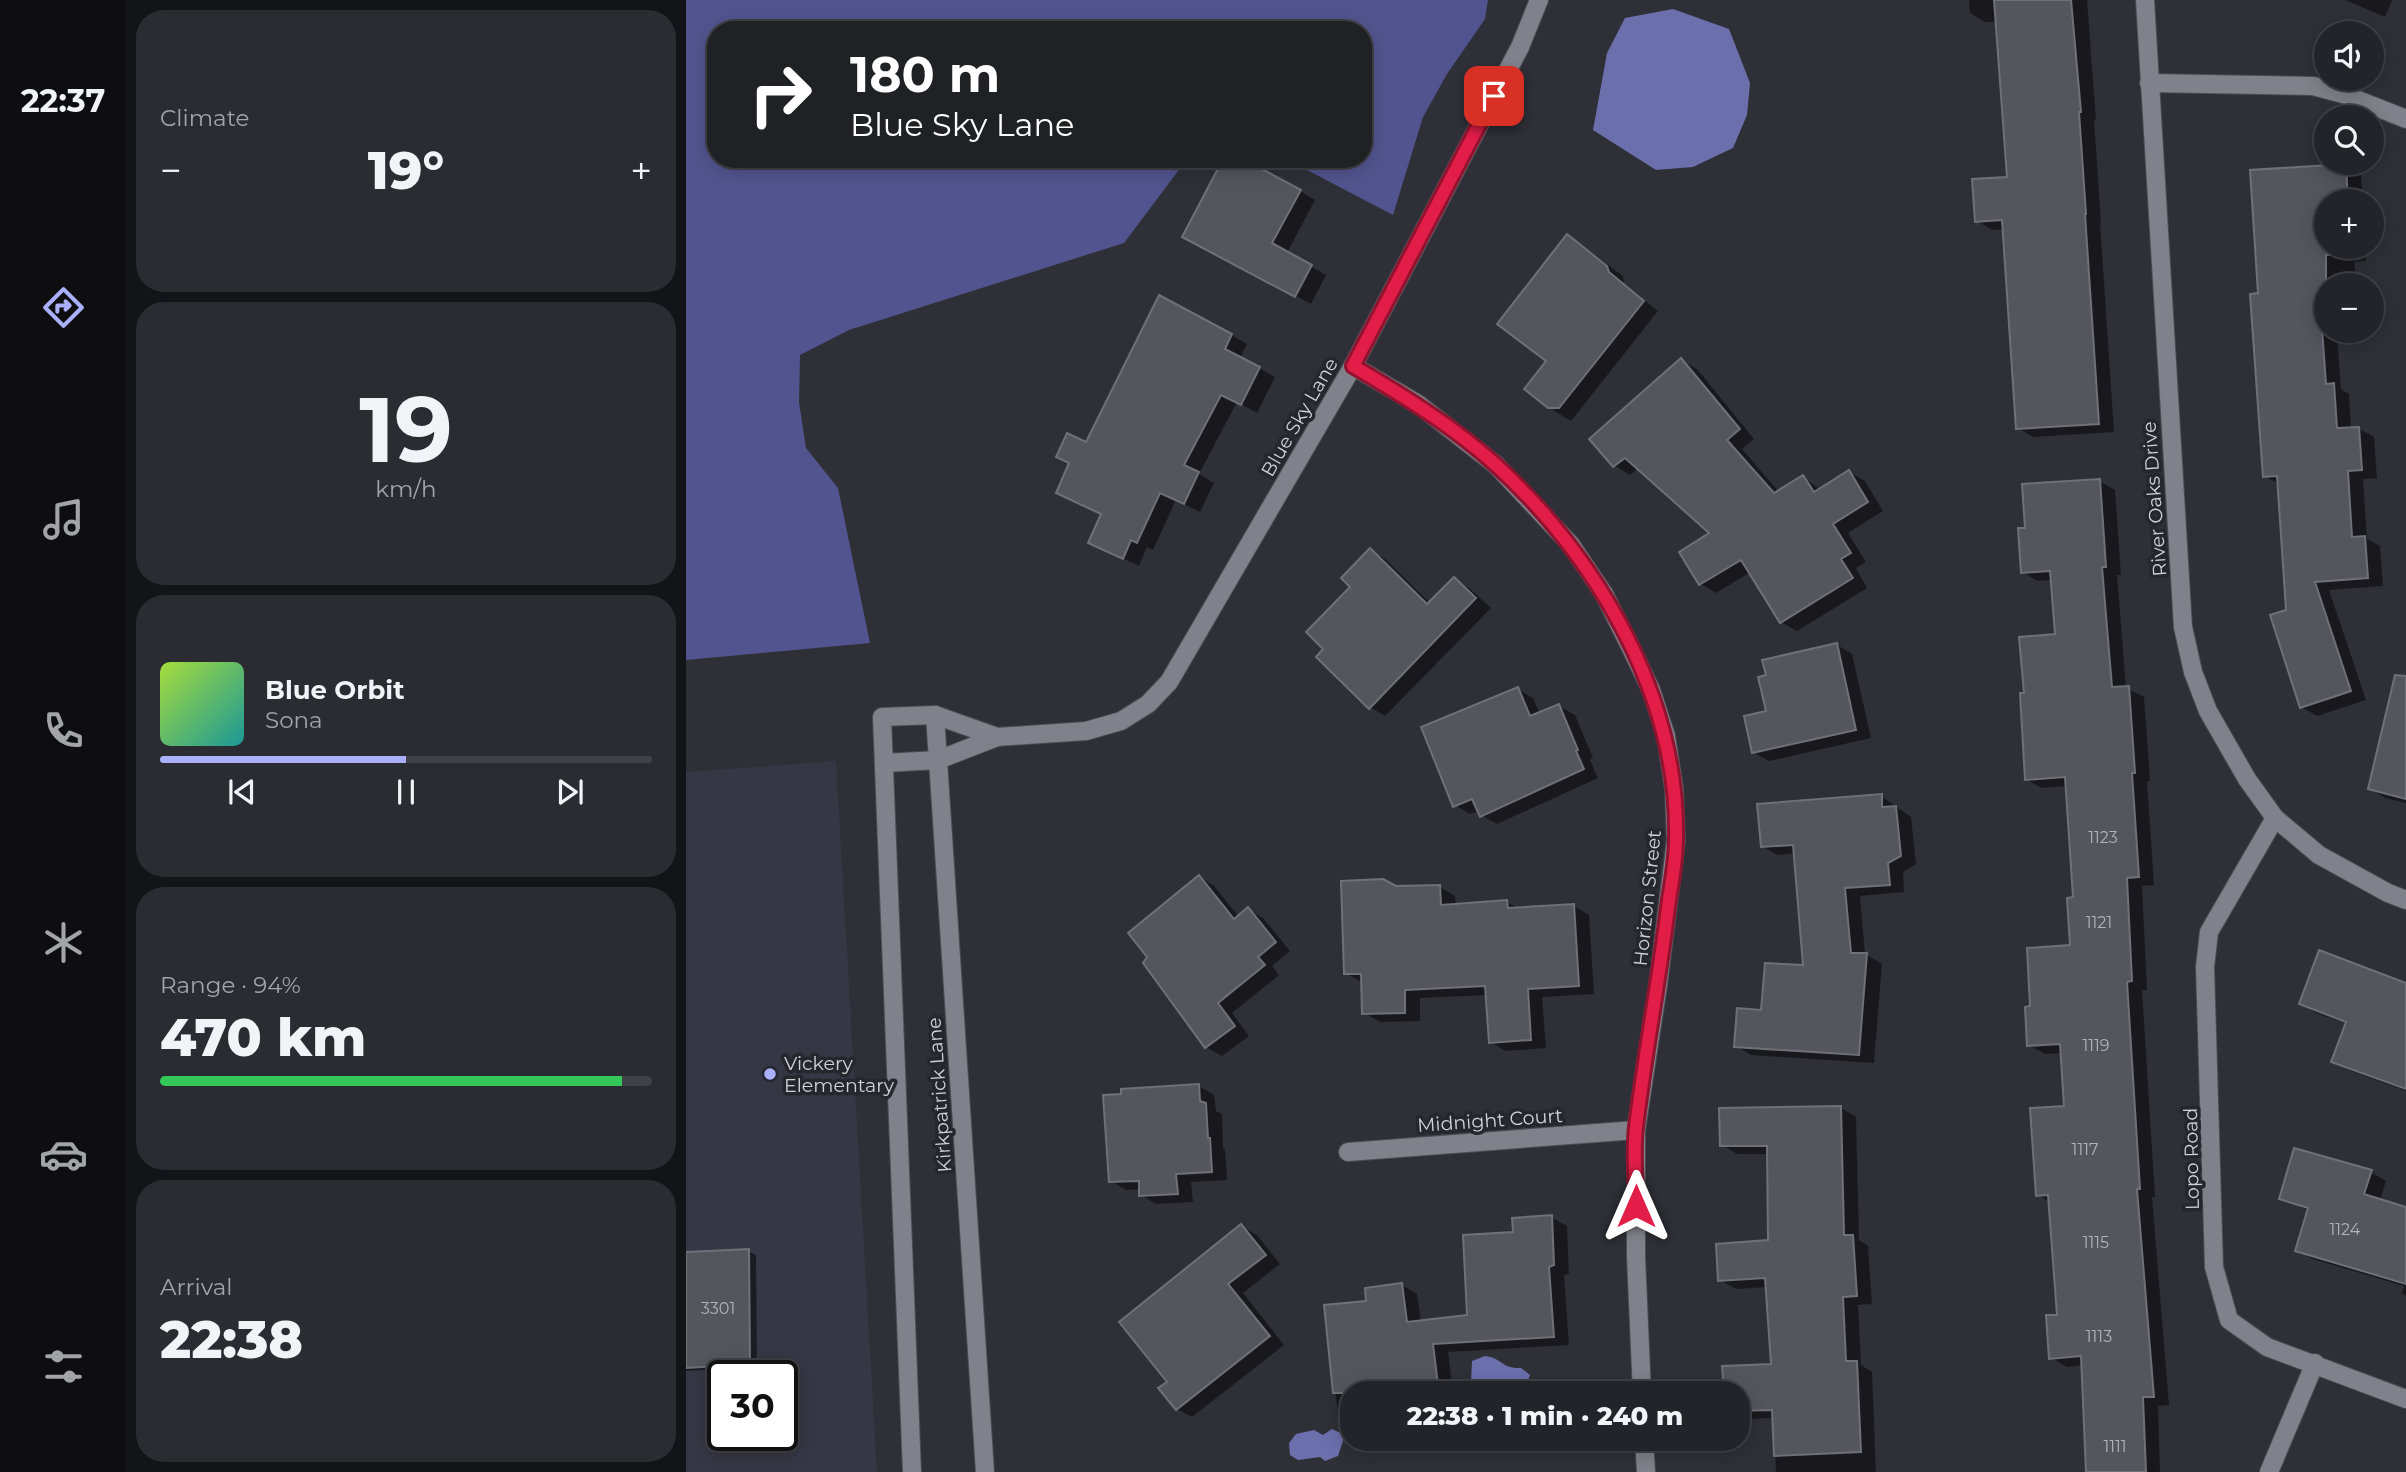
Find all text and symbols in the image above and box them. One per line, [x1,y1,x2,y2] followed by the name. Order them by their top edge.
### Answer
[2314,21,2384,343] map controls
[2314,21,2384,91] button: sound
[850,45,1000,104] text: 180 m
[735,49,826,140] icon: right
[1464,66,1524,126] pin
[1475,77,1513,115] icon: arrive
[21,81,105,120] text: 22:37
[160,104,249,132] text: Climate
[850,105,1074,144] text: Blue Sky Lane
[2314,105,2384,175] button: search
[368,139,444,202] text: 19°
[160,147,182,194] text: −
[630,147,652,194] text: +
[2314,189,2384,259] button: +
[2314,273,2384,343] button: −
[39,283,88,332] icon: directions
[1256,354,1343,481] street label: Blue Sky Lane
[359,374,453,485] text: 19
[2138,421,2171,577] street label: River Oaks Drive
[375,475,437,503] text: km/h
[39,495,88,544] icon: music
[265,674,404,706] text: Blue Orbit
[39,706,88,755] icon: phone
[265,706,323,734] text: Sona
[223,773,261,811] icon: previous
[387,773,425,811] icon: pause
[551,773,589,811] icon: next
[2088,828,2118,847] house number: 1123
[1629,829,1666,967] street label: Horizon Street
[2086,913,2112,932] house number: 1121
[39,918,88,967] icon: climate
[160,971,301,999] text: Range · 94%
[160,1006,366,1069] text: 470 km
[923,1017,956,1173] street label: Kirkpatrick Lane
[2082,1036,2110,1055] house number: 1119
[784,1052,895,1097] place label: Vickery Elementary
[762,1066,778,1082] marker: Vickery Elementary
[1416,1104,1564,1137] street label: Midnight Court
[2179,1108,2204,1210] street label: Lopo Road
[39,1130,88,1179] icon: car
[2072,1140,2098,1159] house number: 1117
[1599,1169,1673,1243] position arrow
[2330,1220,2361,1239] house number: 1124
[2083,1233,2109,1252] house number: 1115
[160,1273,233,1301] text: Arrival
[701,1299,735,1318] house number: 3301
[160,1308,303,1371] text: 22:38
[2086,1327,2112,1346] house number: 1113
[39,1342,88,1391] icon: filters
[707,1360,798,1451] speed limit sign: 30
[1407,1400,1683,1432] text: 22:38 · 1 min · 240 m
[2103,1437,2127,1456] house number: 1111

